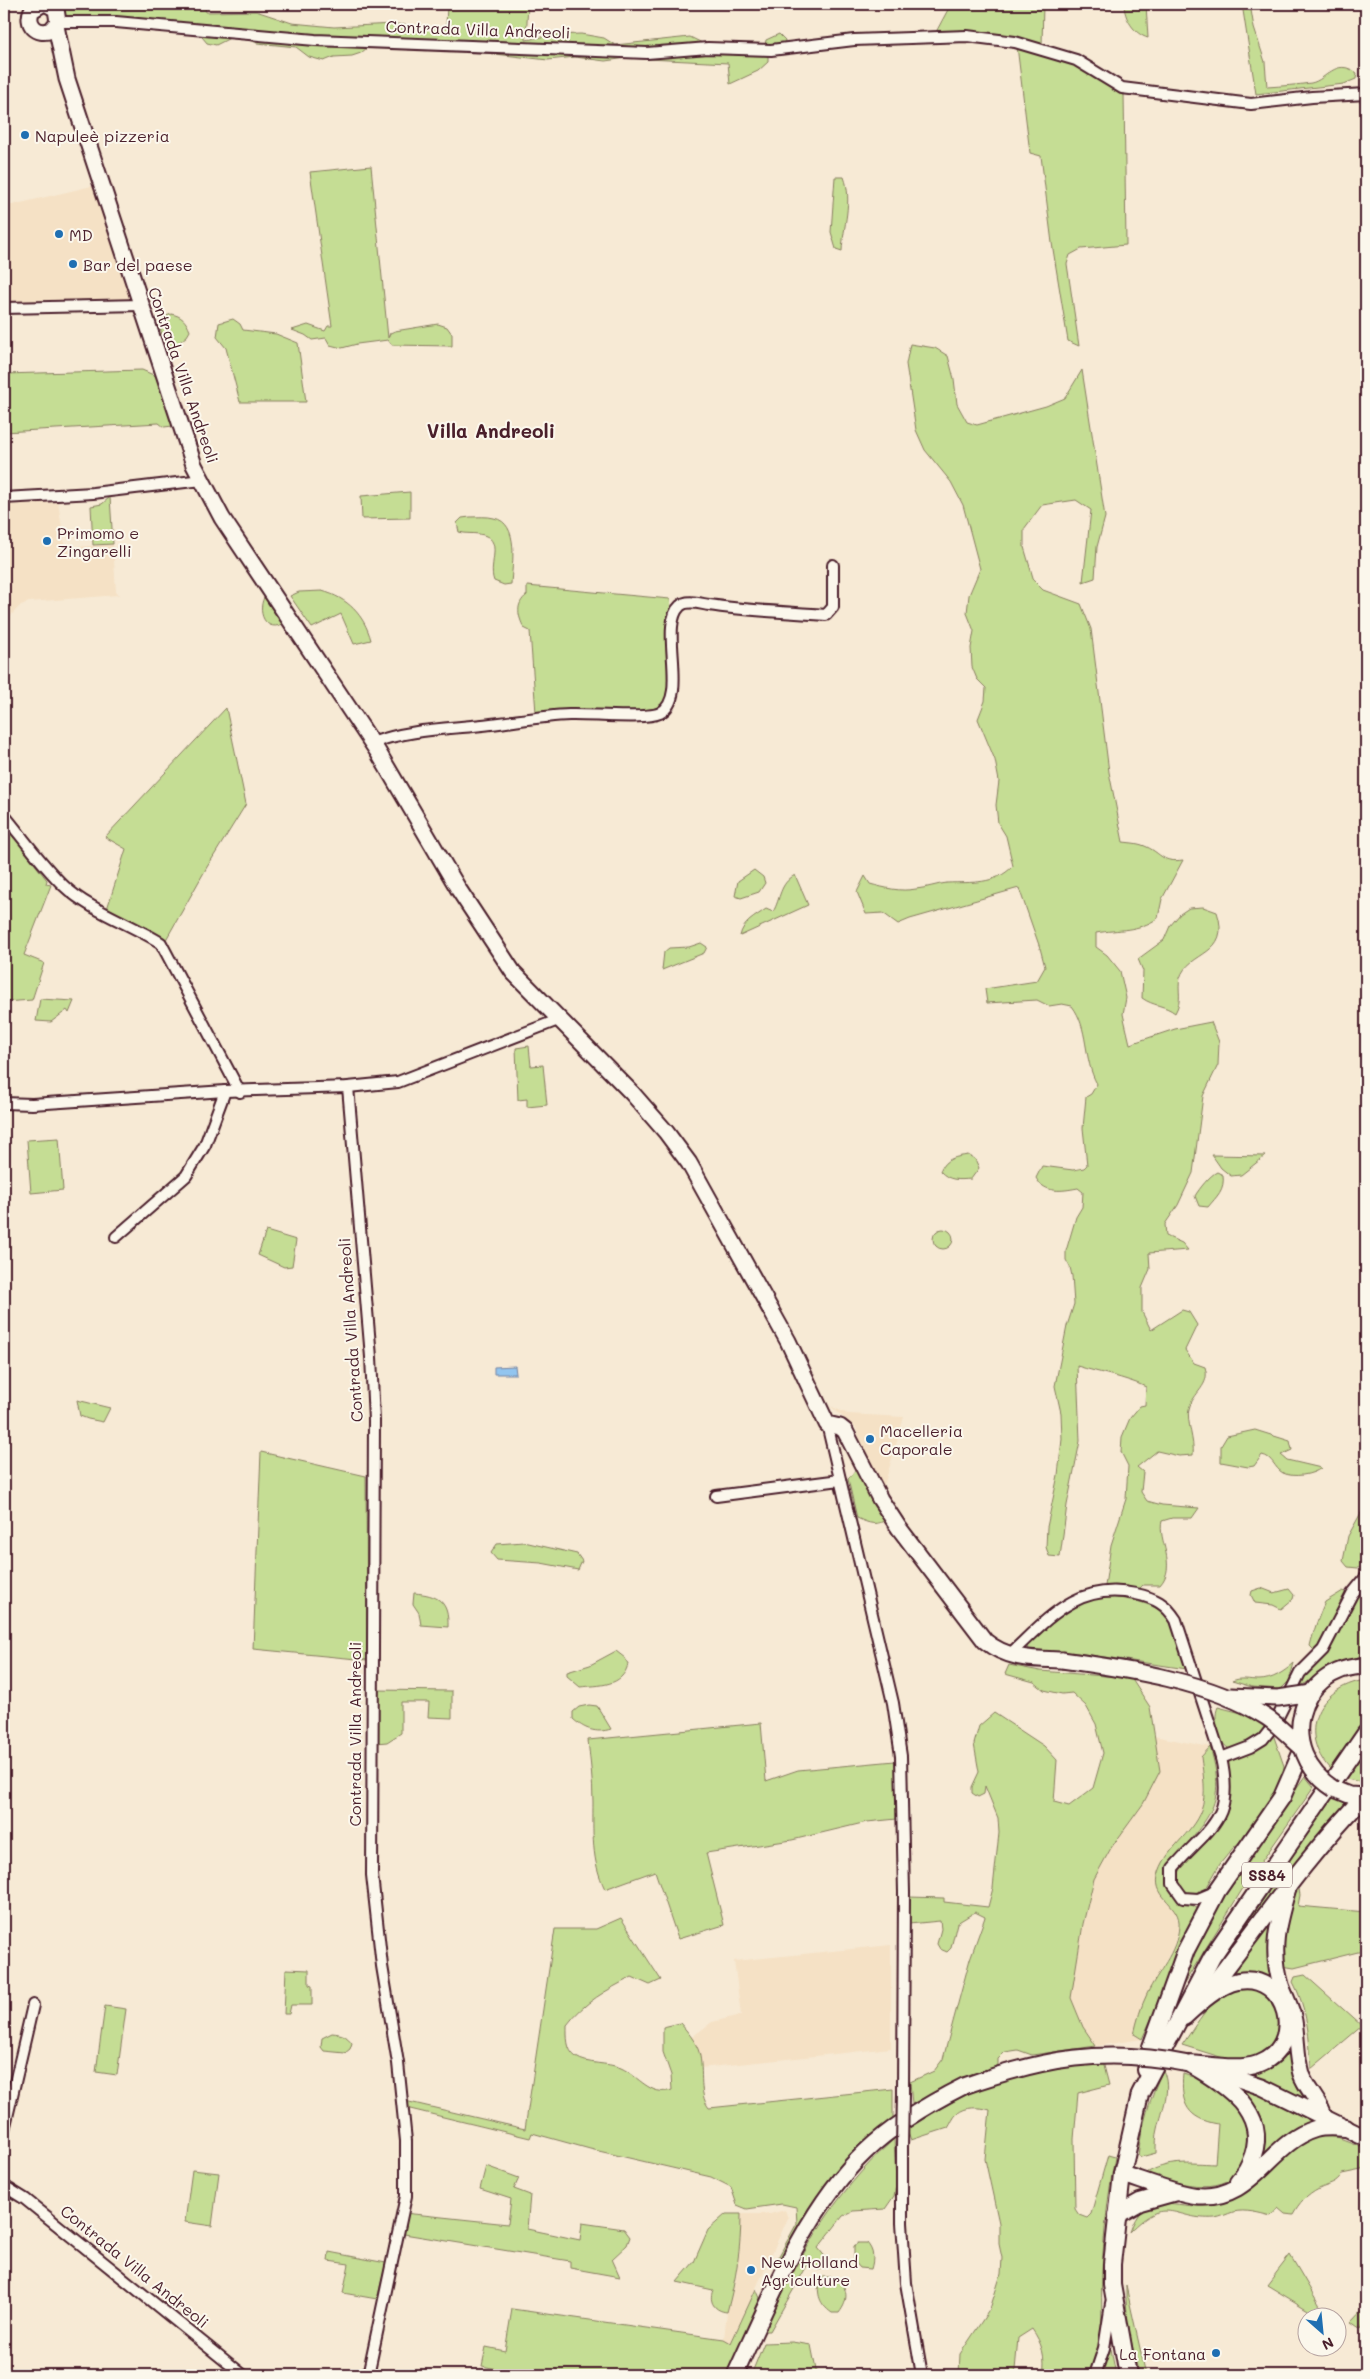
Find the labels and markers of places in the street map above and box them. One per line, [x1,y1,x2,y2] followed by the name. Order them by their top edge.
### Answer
[35,125,170,146] place label: Napuleè pizzeria
[19,129,31,141] marker: Napuleè pizzeria
[69,224,93,245] place label: MD
[53,228,65,240] marker: MD
[83,254,193,275] place label: Bar del paese
[67,258,79,270] marker: Bar del paese
[57,522,139,561] place label: Primomo e Zingarelli
[41,535,53,547] marker: Primomo e Zingarelli
[880,1420,963,1459] place label: Macelleria Caporale
[864,1433,876,1445] marker: Macelleria Caporale
[761,2251,858,2290] place label: New Holland Agriculture
[745,2264,757,2276] marker: New Holland Agriculture
[1119,2343,1206,2364] place label: La Fontana
[1210,2347,1222,2359] marker: La Fontana

